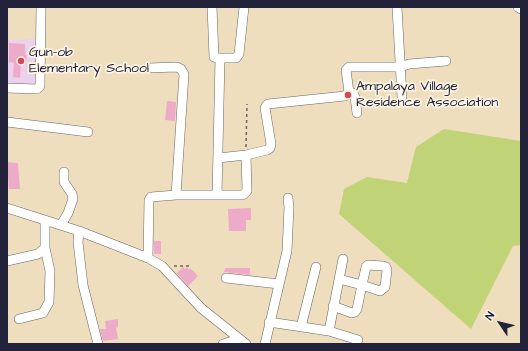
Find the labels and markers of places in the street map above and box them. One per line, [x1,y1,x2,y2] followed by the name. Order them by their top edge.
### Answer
[29,45,149,78] place label: Gun-ob Elementary School
[16,56,26,66] marker: Gun-ob Elementary School
[356,79,498,112] place label: Ampalaya Village Residence Association
[343,90,353,100] marker: Ampalaya Village Residence Association

